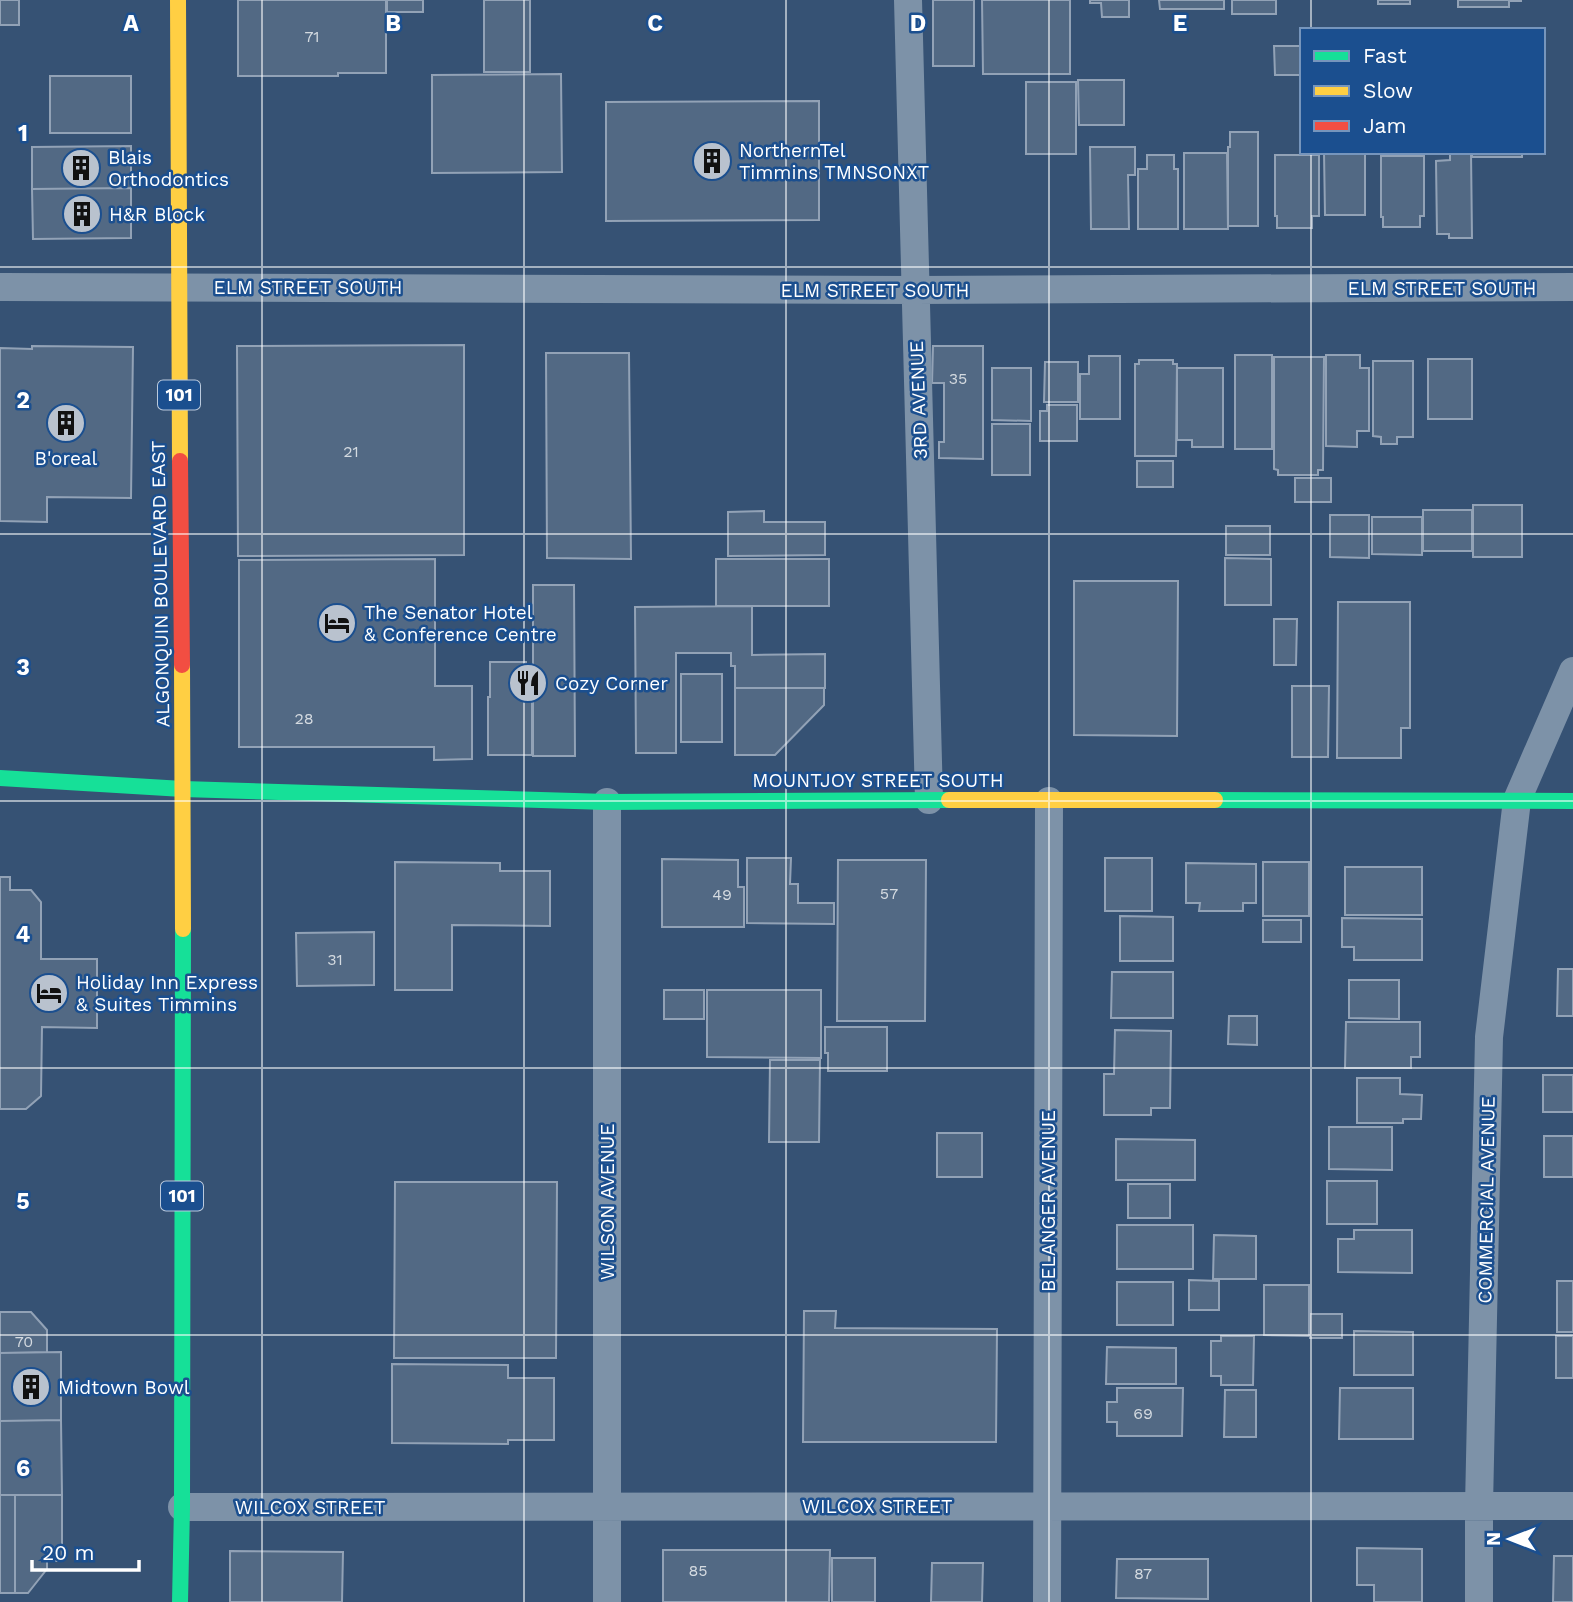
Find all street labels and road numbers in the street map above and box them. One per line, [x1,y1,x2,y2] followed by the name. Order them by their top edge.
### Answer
[214,276,402,299] street label: ELM STREET SOUTH
[1348,277,1536,300] street label: ELM STREET SOUTH
[781,279,969,302] street label: ELM STREET SOUTH
[905,340,932,460] street label: 3RD AVENUE
[158,380,200,410] road number: 101
[146,440,175,728] street label: ALGONQUIN BOULEVARD EAST
[752,769,1004,792] street label: MOUNTJOY STREET SOUTH
[1473,1096,1500,1304] street label: COMMERCIAL AVENUE
[1037,1110,1060,1292] street label: BELANGER AVENUE
[596,1124,619,1280] street label: WILSON AVENUE
[161,1182,203,1210] road number: 101
[802,1495,952,1518] street label: WILCOX STREET
[235,1496,385,1519] street label: WILCOX STREET

